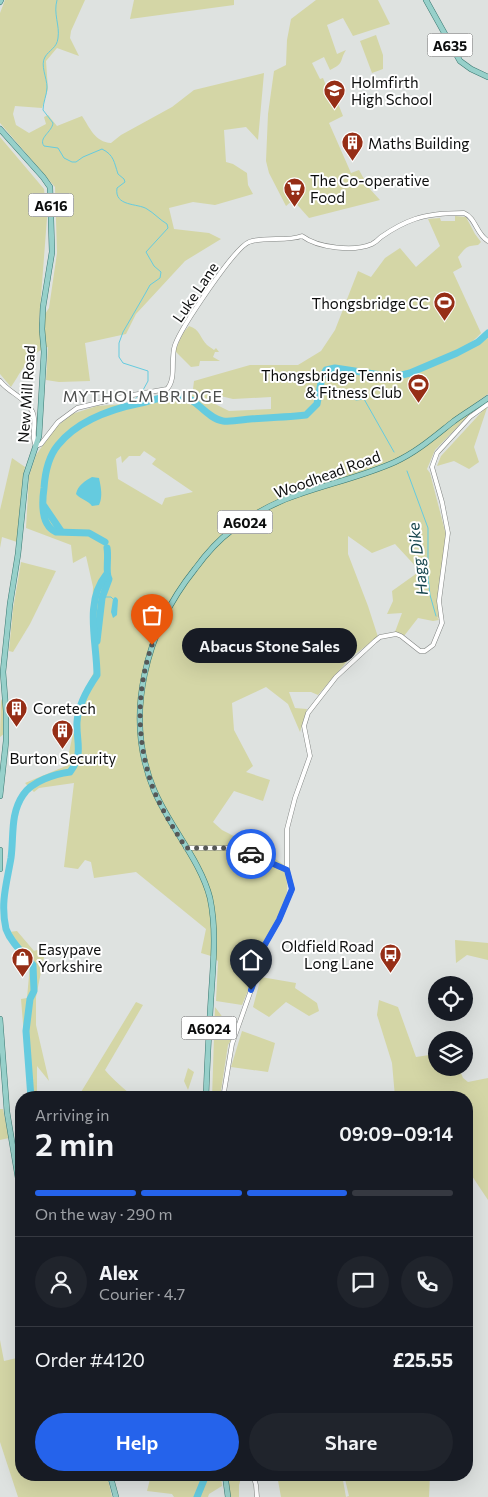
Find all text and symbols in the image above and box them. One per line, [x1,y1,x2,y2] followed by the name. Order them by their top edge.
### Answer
[428,34,472,56] road number: A635
[351,73,432,108] place label: Holmfirth High School
[323,79,347,110] school or university icon: Holmfirth High School
[340,131,364,162] building icon: Maths Building
[368,134,469,152] place label: Maths Building
[310,171,429,206] place label: The Co-operative Food
[282,177,306,208] supermarket icon: The Co-operative Food
[28,194,74,216] road number: A616
[168,259,222,325] street label: Luke Lane
[433,291,457,322] sports icon: Thongsbridge CC
[312,294,429,312] place label: Thongsbridge CC
[14,345,38,443] street label: New Mill Road
[261,366,402,401] place label: Thongsbridge Tennis & Fitness Club
[406,372,430,403] sports icon: Thongsbridge Tennis & Fitness Club
[63,386,223,405] district label: MYTHOLM BRIDGE
[271,446,383,502] street label: Woodhead Road
[218,511,272,534] road number: A6024
[403,521,431,597] water label: Hagg Dike
[131,594,173,645] pin
[138,601,166,629] icon: bag
[182,628,357,662] callout: Abacus Stone Sales
[199,636,340,655] text: Abacus Stone Sales
[5,696,29,727] building icon: Coretech
[33,699,96,717] place label: Coretech
[51,718,75,749] building icon: Burton Security
[10,749,117,767] place label: Burton Security
[226,829,276,879] courier
[237,840,265,868] icon: car
[281,937,374,972] place label: Oldfield Road Long Lane
[230,939,272,990] pin
[38,940,102,975] place label: Easypave Yorkshire
[378,943,402,974] bus stop icon: Oldfield Road Long Lane
[10,946,34,977] shop icon: Easypave Yorkshire
[237,946,265,974] icon: home
[428,976,473,1076] map controls
[428,976,473,1021] button: locate
[182,1016,236,1040] road number: A6024
[428,1031,473,1076] button: layers
[35,1105,109,1124] text: Arriving in
[339,1122,453,1145] text: 09:09–09:14
[35,1123,114,1163] text: 2 min
[35,1204,173,1223] text: On the way · 290 m
[35,1256,87,1308] button: person
[337,1256,389,1308] button: chat
[401,1256,453,1308] button: phone
[99,1261,139,1284] text: Alex
[99,1284,185,1303] text: Courier · 4.7
[35,1348,145,1371] text: Order #4120
[393,1348,453,1371] text: £25.55
[35,1413,239,1471] button: Help
[249,1413,453,1471] button: Share

